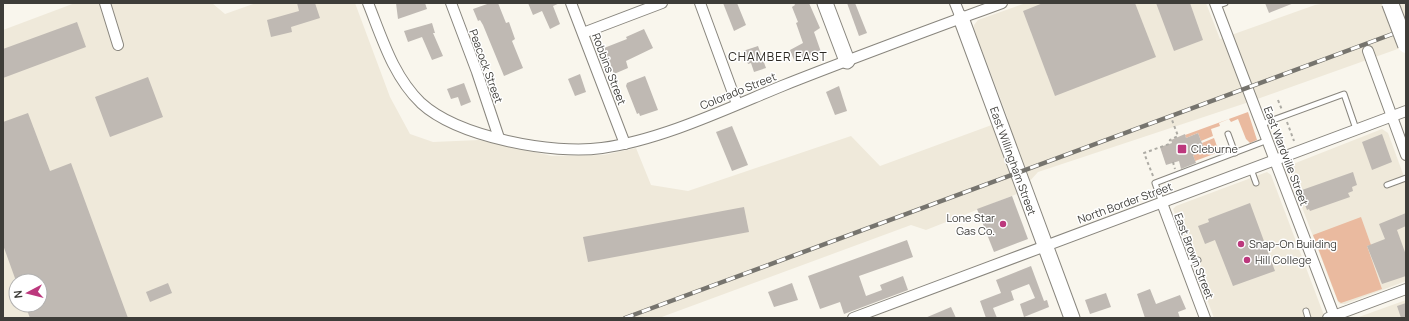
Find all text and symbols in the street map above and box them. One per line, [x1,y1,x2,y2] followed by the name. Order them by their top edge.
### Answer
[466,27,507,105] street label: Peacock Street
[589,31,630,107] street label: Robbins Street
[728,48,828,65] district label: CHAMBER EAST
[698,68,778,113] street label: Colorado Street
[987,104,1040,217] street label: East Willingham Street
[1261,104,1312,208] street label: East Wardville Street
[1191,141,1238,156] place label: Cleburne
[1176,143,1188,155] marker: Cleburne
[1075,178,1174,227] street label: North Border Street
[946,210,995,238] place label: Lone Star Gas Co.
[1171,211,1218,301] street label: East Brown Street
[998,219,1008,229] marker: Lone Star Gas Co.
[1249,236,1337,251] place label: Snap-On Building
[1236,239,1246,249] marker: Snap-On Building
[1255,252,1312,267] place label: Hill College
[1242,255,1252,265] marker: Hill College
[8,273,48,313] north arrow
[10,289,26,299] text: N

